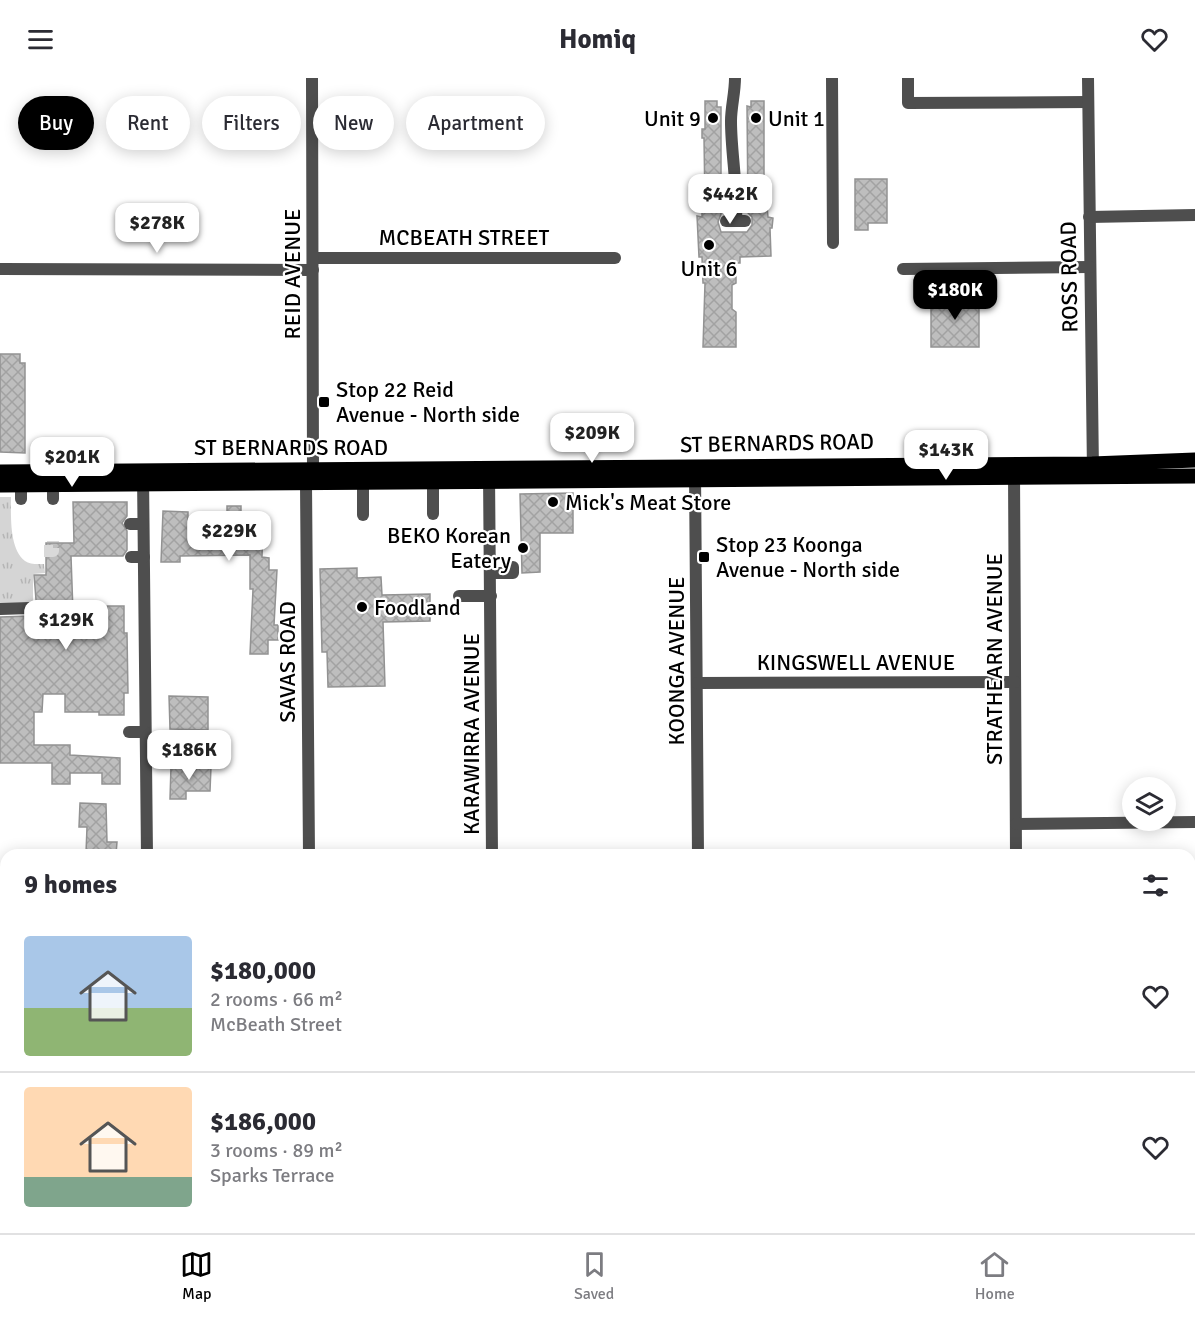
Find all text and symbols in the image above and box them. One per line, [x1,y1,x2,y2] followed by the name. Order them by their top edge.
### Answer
[24,23,57,56] icon: menu
[559,23,636,56] text: Homiq
[1138,23,1171,56] icon: heart
[18,96,94,150] chip: Buy
[106,96,190,150] chip: Rent
[202,96,301,150] chip: Filters
[313,96,394,150] chip: New
[406,96,545,150] chip: Apartment
[644,105,701,132] place label: Unit 9
[768,105,825,132] place label: Unit 1
[706,111,720,125] marker: Unit 9
[749,111,763,125] marker: Unit 1
[688,174,772,225] pin: $442K
[702,181,758,206] text: $442K
[115,203,199,254] pin: $278K
[279,209,306,339] street label: REID AVENUE
[129,210,185,235] text: $278K
[1055,221,1083,333] street label: ROSS ROAD
[379,224,550,251] street label: MCBEATH STREET
[702,238,716,252] marker: Unit 6
[681,255,738,282] place label: Unit 6
[913,270,997,321] pin: $180K
[927,277,983,302] text: $180K
[336,376,520,428] place label: Stop 22 Reid Avenue - North side
[317,395,331,409] marker: Stop 22 Reid Avenue - North side
[550,413,634,464] pin: $209K
[564,420,620,445] text: $209K
[680,428,874,458] street label: ST BERNARDS ROAD
[904,430,988,481] pin: $143K
[194,434,388,461] street label: ST BERNARDS ROAD
[30,437,114,488] pin: $201K
[918,437,974,462] text: $143K
[44,444,100,469] text: $201K
[565,489,731,516] place label: Mick's Meat Store
[546,495,560,509] marker: Mick's Meat Store
[187,511,271,562] pin: $229K
[201,518,257,543] text: $229K
[387,522,512,574] place label: BEKO Korean Eatery
[716,531,900,583] place label: Stop 23 Koonga Avenue - North side
[516,541,530,555] marker: BEKO Korean Eatery
[697,550,711,564] marker: Stop 23 Koonga Avenue - North side
[981,553,1008,765] street label: STRATHEARN AVENUE
[663,577,690,745] street label: KOONGA AVENUE
[374,594,461,621] place label: Foodland
[24,600,108,651] pin: $129K
[355,600,369,614] marker: Foodland
[274,601,301,723] street label: SAVAS ROAD
[38,607,94,632] text: $129K
[458,633,485,835] street label: KARAWIRRA AVENUE
[757,649,955,676] street label: KINGSWELL AVENUE
[147,730,231,781] pin: $186K
[161,737,217,762] text: $186K
[1122,777,1176,831] map controls
[1122,777,1176,831] button: layers
[24,869,117,901] text: 9 homes
[1139,869,1172,902] icon: filters
[210,955,316,987] text: $180,000
[72,960,144,1032] icon: home
[1139,980,1172,1013] icon: heart
[210,987,343,1012] text: 2 rooms · 66 m²
[210,1012,342,1037] text: McBeath Street
[210,1106,316,1138] text: $186,000
[72,1111,144,1183] icon: home
[1139,1131,1172,1164] icon: heart
[210,1138,343,1163] text: 3 rooms · 89 m²
[210,1163,335,1188] text: Sparks Terrace
[180,1248,213,1304] tab: Map
[574,1248,614,1304] tab: Saved
[975,1248,1015,1304] tab: Home

